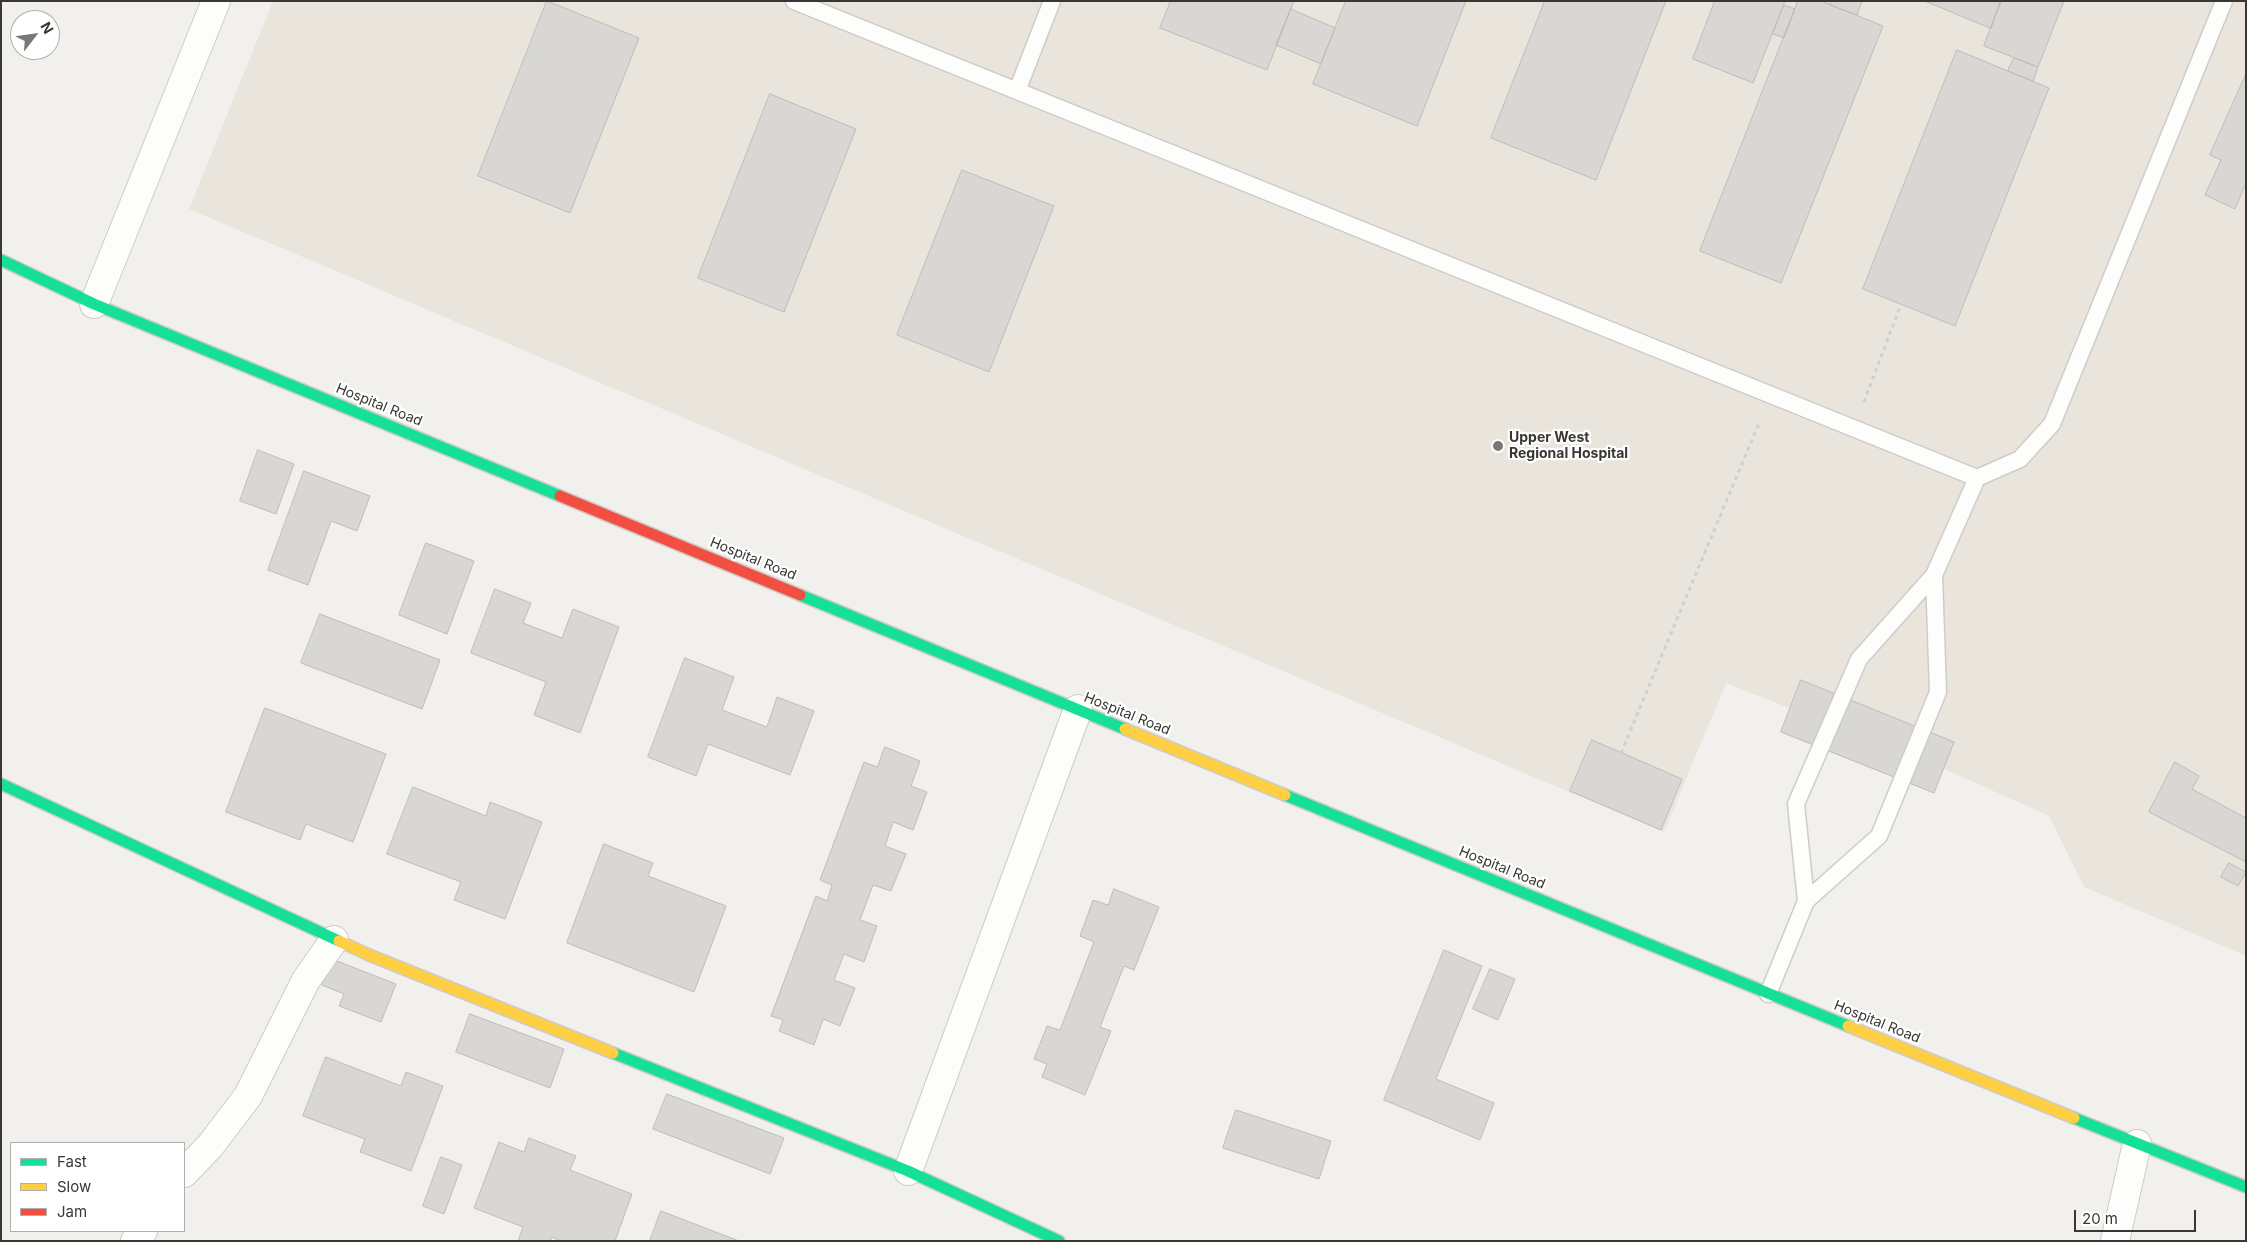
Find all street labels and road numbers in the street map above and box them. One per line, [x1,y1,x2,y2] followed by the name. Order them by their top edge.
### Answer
[333,380,425,430] street label: Hospital Road
[707,534,799,584] street label: Hospital Road
[1081,689,1173,739] street label: Hospital Road
[1456,843,1548,893] street label: Hospital Road
[1831,997,1923,1047] street label: Hospital Road

